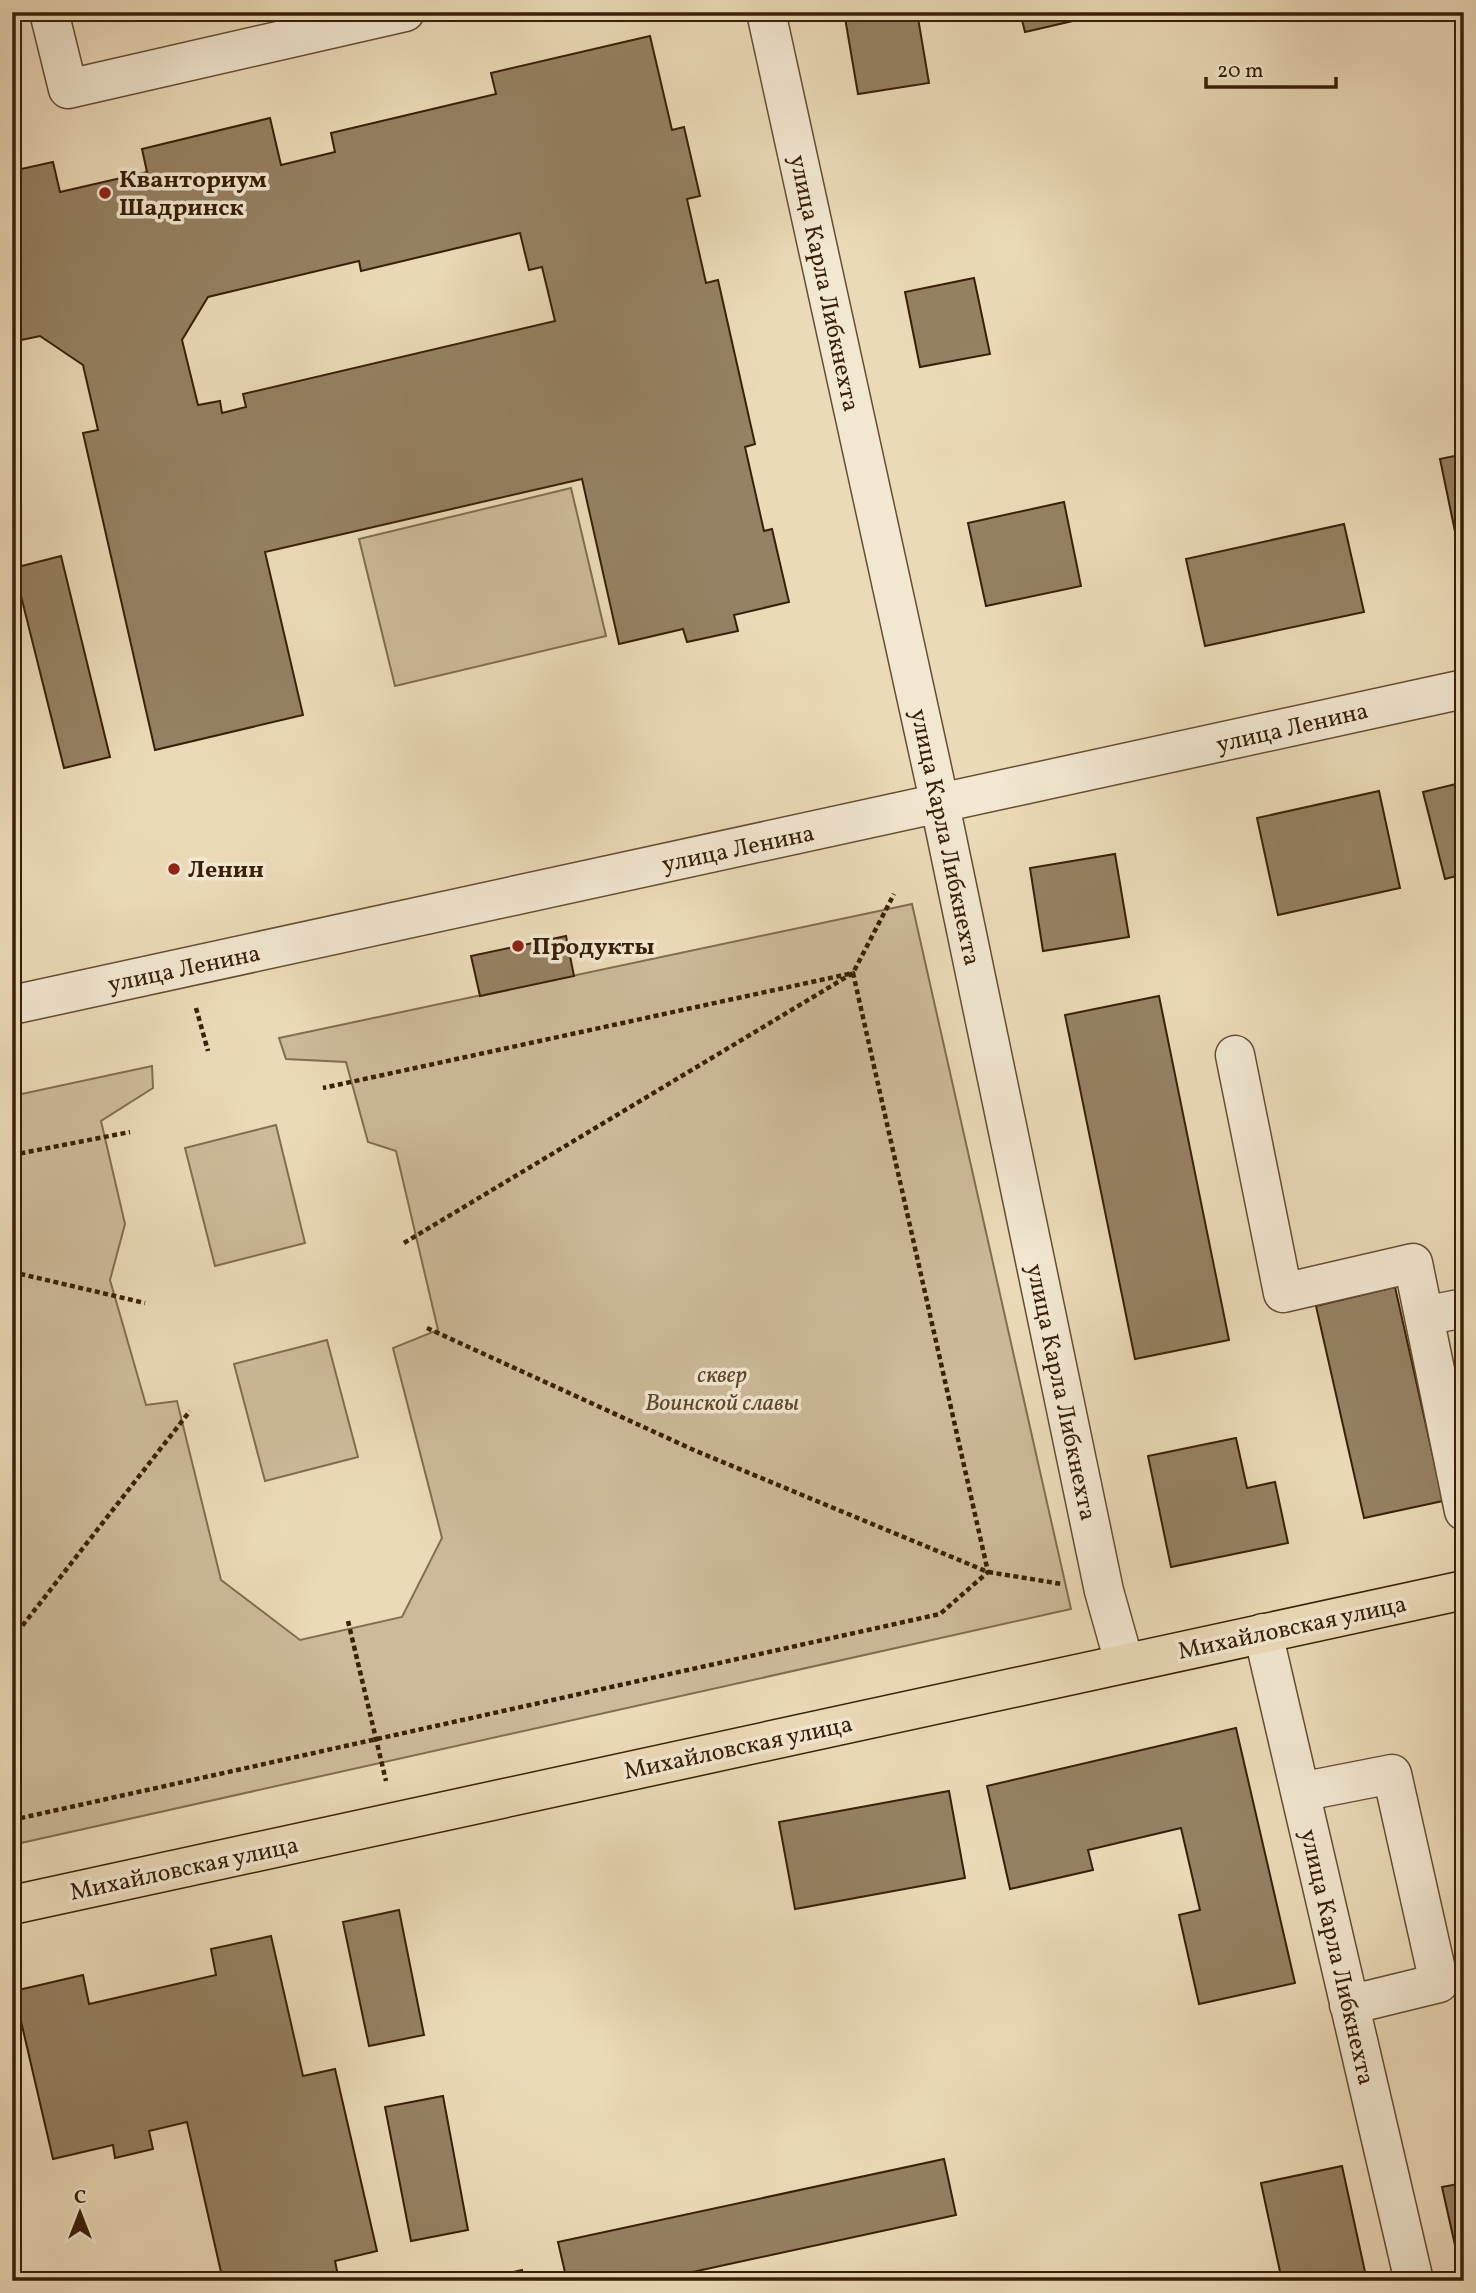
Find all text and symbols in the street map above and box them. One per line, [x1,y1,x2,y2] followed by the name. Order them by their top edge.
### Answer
[1206,46,1336,90] scale bar
[1217,57,1263,86] text: 20 m
[779,152,867,415] street label: улица Карла Либкнехта
[119,164,267,226] place label: Кванториум Шадринск
[97,185,113,201] marker: Кванториум Шадринск
[1213,695,1372,763] street label: улица Ленина
[900,706,988,969] street label: улица Карла Либкнехта
[659,817,818,883] street label: улица Ленина
[188,854,264,888] place label: Ленин
[166,861,182,877] marker: Ленин
[532,931,655,965] place label: Продукты
[105,937,264,1003] street label: улица Ленина
[510,938,526,954] marker: Продукты
[1016,1261,1104,1524] street label: улица Карла Либкнехта
[645,1359,799,1421] park label: сквер Воинской славы
[1175,1588,1410,1670] street label: Михайловская улица
[621,1708,856,1790] street label: Михайловская улица
[1290,1826,1382,2089] street label: улица Карла Либкнехта
[67,1829,302,1911] street label: Михайловская улица
[46,2178,116,2248] north arrow
[74,2185,86,2211] text: С

